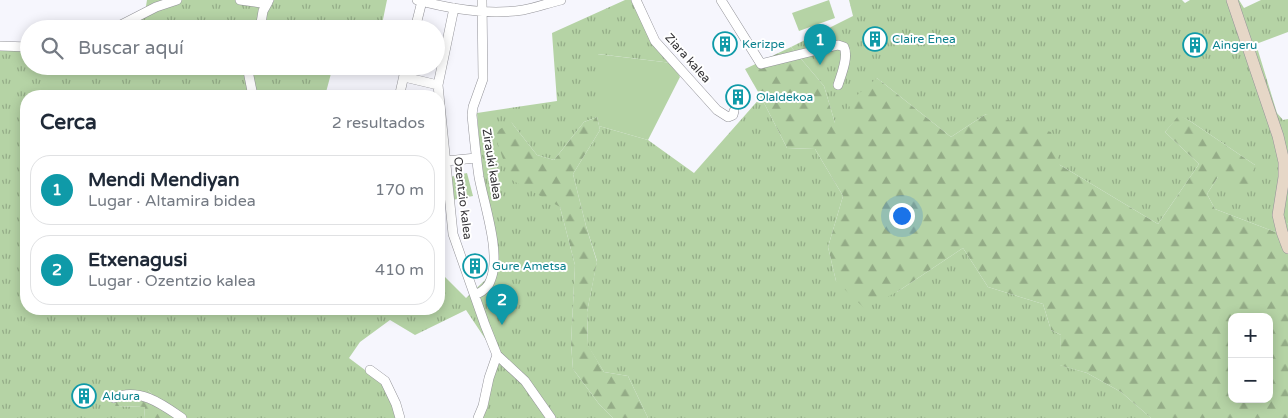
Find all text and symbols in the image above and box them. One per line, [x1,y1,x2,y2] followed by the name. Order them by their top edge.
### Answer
[20,20,445,75] search box
[804,24,836,65] pin: 1
[862,26,888,52] building icon: Claire Enea
[662,30,714,86] street label: Ziara kalea
[712,31,738,57] building icon: Kerizpe
[892,32,956,46] place label: Claire Enea
[1182,32,1208,58] building icon: Aingeru
[38,34,66,62] icon: search
[78,37,184,59] text: Buscar aquí
[742,37,785,51] place label: Kerizpe
[1212,38,1257,52] place label: Aingeru
[725,84,751,110] building icon: Olaldekoa
[756,90,813,104] place label: Olaldekoa
[40,110,97,135] text: Cerca
[332,113,425,133] text: 2 resultados
[479,128,505,200] street label: Zirauki kalea
[451,156,475,240] street label: Ozentzio kalea
[88,169,240,191] text: Mendi Mendiyan
[52,180,62,200] text: 1
[375,180,424,200] text: 170 m
[88,191,256,211] text: Lugar · Altamira bidea
[889,203,915,229] your location
[88,249,188,271] text: Etxenagusi
[462,253,488,279] building icon: Gure Ametsa
[492,259,567,273] place label: Gure Ametsa
[52,260,62,280] text: 2
[375,260,424,280] text: 410 m
[88,271,256,291] text: Lugar · Ozentzio kalea
[486,284,518,325] pin: 2
[1228,313,1273,403] map controls
[1228,313,1273,358] button: +
[1228,358,1273,403] button: −
[71,383,97,409] building icon: Aldura
[102,389,140,403] place label: Aldura

